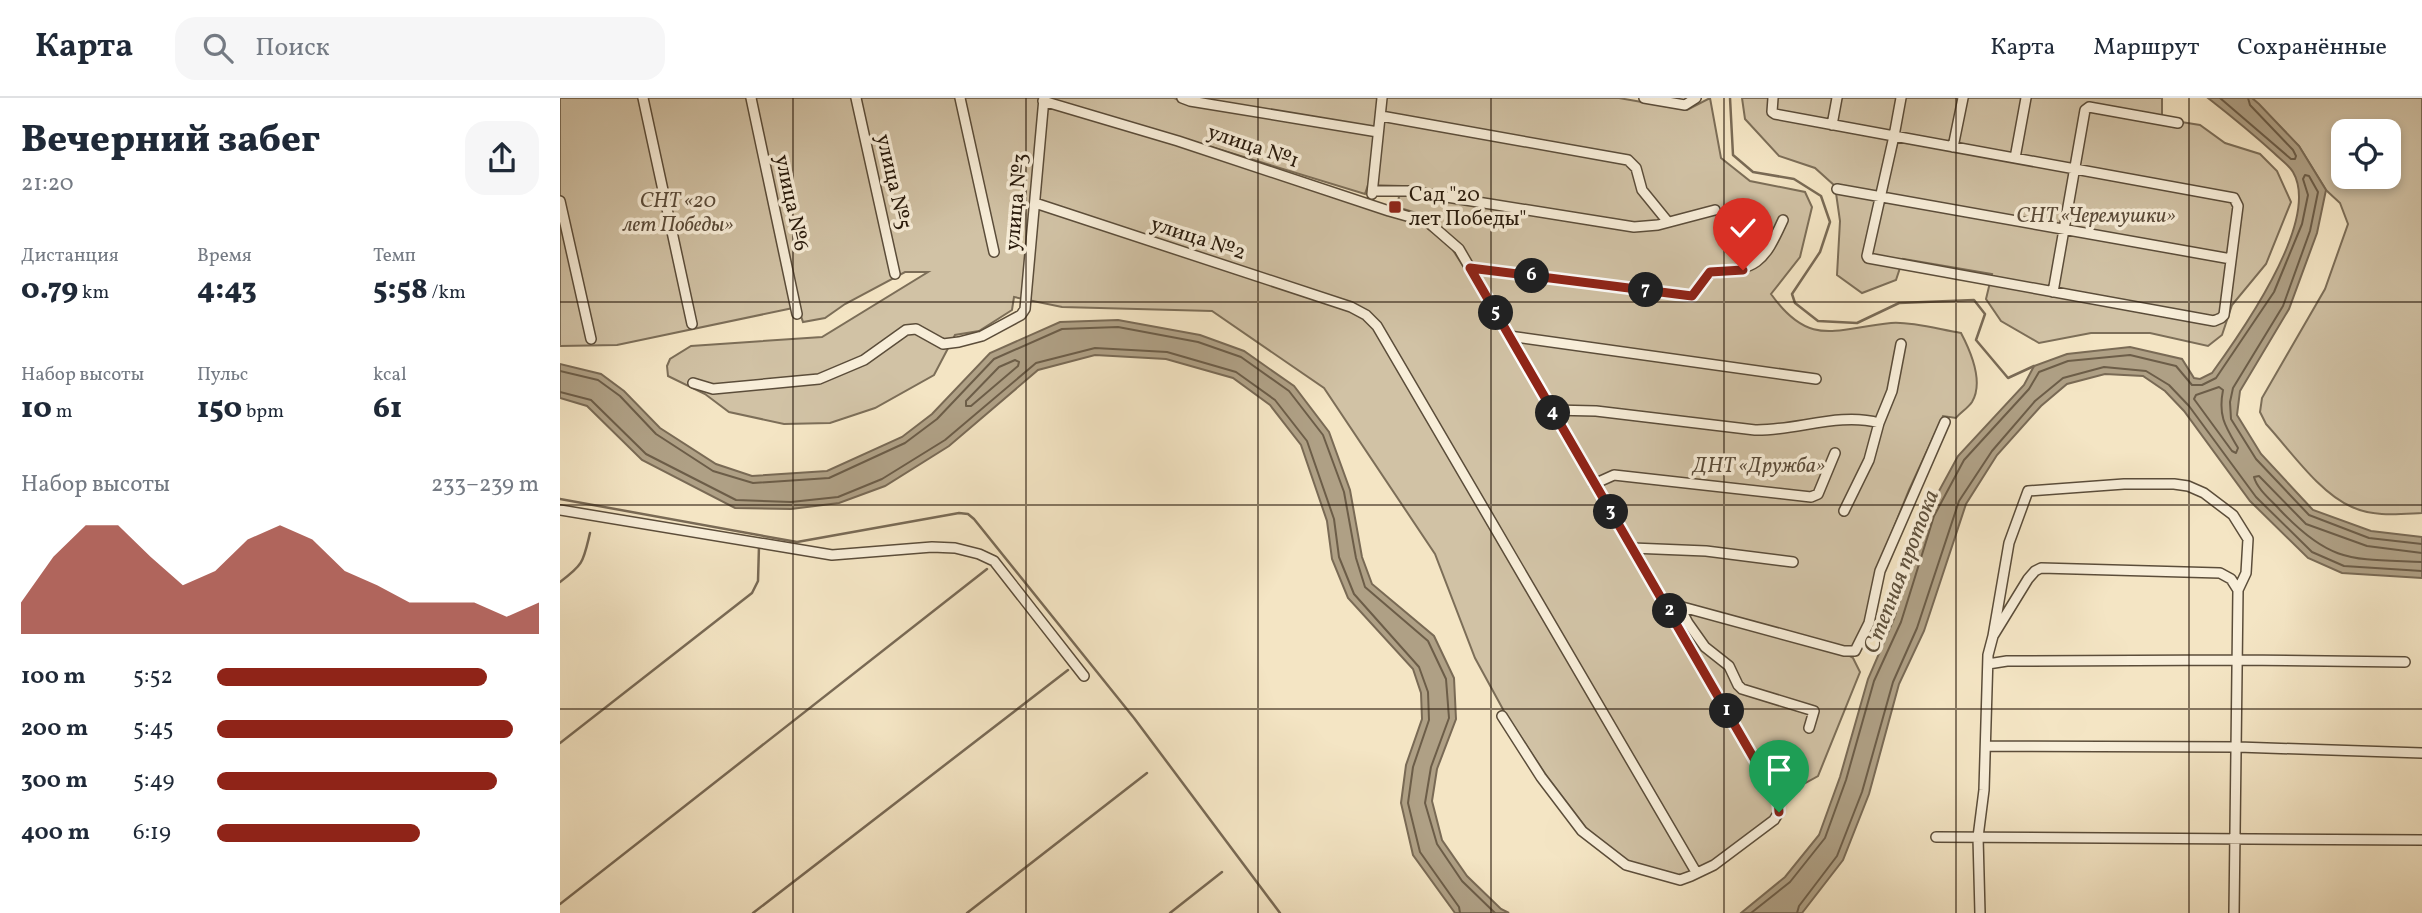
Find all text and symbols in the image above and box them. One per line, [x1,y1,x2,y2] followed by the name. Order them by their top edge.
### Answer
[175,17,665,80] search box
[35,25,133,71] text: Карта
[199,29,237,67] icon: search
[255,30,330,66] text: Поиск
[1990,31,2055,65] text: Карта
[2093,31,2199,65] text: Маршрут
[2237,31,2387,65] text: Сохранённые
[21,115,320,168] text: Вечерний забег
[1203,118,1303,176] street label: улица №1
[2331,119,2401,189] map controls
[2331,119,2401,189] button: locate
[465,121,539,195] button: share
[868,131,918,233] street label: улица №5
[767,152,815,254] street label: улица №6
[998,152,1036,252] street label: улица №3
[21,168,74,200] text: 21:20
[1409,181,1526,234] place label: Сад "20 лет Победы"
[621,187,734,240] park label: СНТ «20 лет Победы»
[1713,198,1773,270] pin
[1387,199,1403,215] marker: Сад "20 лет Победы"
[2016,202,2176,231] park label: СНТ «Черемушки»
[1724,209,1762,247] icon: check
[1147,210,1249,268] street label: улица №2
[21,243,119,269] text: Дистанция
[197,243,252,269] text: Время
[373,243,416,269] text: Темп
[1514,258,1550,294] pin: 6
[1526,262,1537,288] text: 6
[21,269,78,311] text: 0.79
[197,269,257,311] text: 4:43
[373,269,428,311] text: 5:58
[1628,272,1664,308] pin: 7
[1641,276,1650,302] text: 7
[78,280,109,306] text: km
[428,280,466,306] text: /km
[1478,296,1514,330] pin: 5
[1491,299,1500,325] text: 5
[21,362,144,388] text: Набор высоты
[197,362,248,388] text: Пульс
[373,362,407,388] text: kcal
[21,388,52,430] text: 10
[197,388,242,430] text: 150
[373,388,402,430] text: 61
[1536,396,1570,430] pin: 4
[52,399,73,425] text: m
[242,399,284,425] text: bpm
[1547,399,1558,425] text: 4
[1691,452,1825,481] park label: ДНТ «Дружба»
[21,469,170,501] text: Набор высоты
[431,469,539,501] text: 233–239 m
[1856,485,1948,659] water label: Степная протока
[1594,494,1628,530] pin: 3
[1606,498,1615,524] text: 3
[1652,594,1688,628] pin: 2
[1665,597,1674,623] text: 2
[21,661,86,693] text: 100 m
[133,661,173,693] text: 5:52
[1710,694,1744,728] pin: 1
[1723,697,1730,723] text: 1
[21,713,88,745] text: 200 m
[133,713,174,745] text: 5:45
[1749,740,1809,812] pin
[1760,751,1798,789] icon: arrive
[21,765,88,797] text: 300 m
[133,765,174,797] text: 5:49
[21,817,90,849] text: 400 m
[133,817,171,849] text: 6:19

